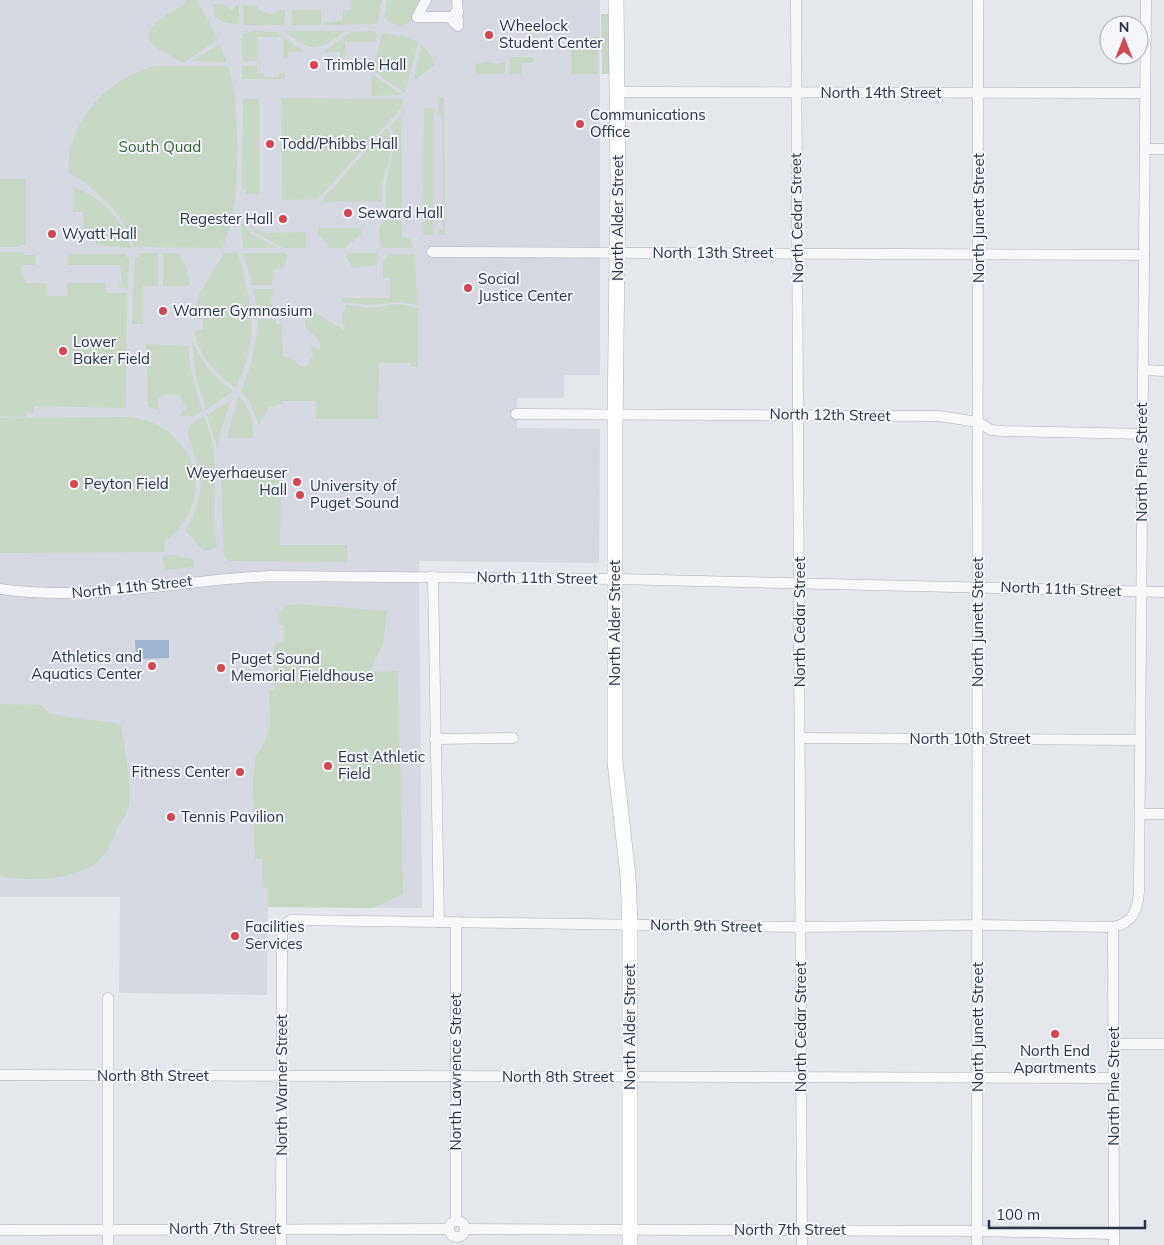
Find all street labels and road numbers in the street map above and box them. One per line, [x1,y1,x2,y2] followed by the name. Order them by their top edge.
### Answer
[820,83,942,102] street label: North 14th Street
[786,153,807,283] street label: North Cedar Street
[969,153,988,283] street label: North Junett Street
[608,155,627,281] street label: North Alder Street
[652,243,774,262] street label: North 13th Street
[1132,402,1151,522] street label: North Pine Street
[769,404,891,425] street label: North 12th Street
[790,557,809,687] street label: North Cedar Street
[968,557,987,687] street label: North Junett Street
[605,560,624,686] street label: North Alder Street
[476,567,598,588] street label: North 11th Street
[71,571,193,602] street label: North 11th Street
[1000,577,1122,600] street label: North 11th Street
[909,729,1031,748] street label: North 10th Street
[650,915,762,936] street label: North 9th Street
[791,962,810,1092] street label: North Cedar Street
[968,962,987,1092] street label: North Junett Street
[620,964,639,1090] street label: North Alder Street
[446,994,465,1150] street label: North Lawrence Street
[272,1014,291,1156] street label: North Warner Street
[1104,1026,1123,1146] street label: North Pine Street
[97,1066,209,1085] street label: North 8th Street
[502,1067,614,1086] street label: North 8th Street
[169,1219,281,1238] street label: North 7th Street
[734,1220,846,1239] street label: North 7th Street

